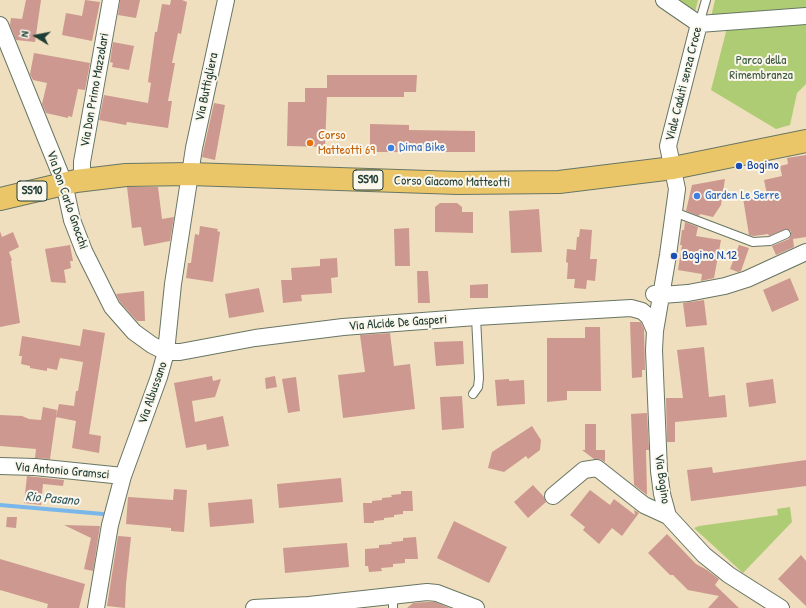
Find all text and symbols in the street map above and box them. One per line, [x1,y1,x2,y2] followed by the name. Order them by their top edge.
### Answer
[16,16,56,56] north arrow
[662,25,706,143] street label: Viale Caduti senza Croce
[17,30,32,38] text: N
[77,32,113,148] street label: Via Don Primo Mazzolari
[192,51,222,123] street label: Via Buttigliera
[729,53,793,84] park label: Parco della Rimembranza
[318,128,375,159] place label: Corso Matteotti 69
[305,138,315,148] marker: Corso Matteotti 69
[399,140,445,156] place label: Dima Bike
[386,143,396,153] marker: Dima Bike
[43,149,91,251] street label: Via Don Carlo Gnocchi
[747,158,779,174] place label: Bogino
[734,161,744,171] marker: Bogino
[353,170,383,190] road number: SS10
[394,173,510,191] street label: Corso Giacomo Matteotti
[17,181,47,201] road number: SS10
[705,188,780,204] place label: Garden Le Serre
[692,191,702,201] marker: Garden Le Serre
[682,248,737,264] place label: Bogino N.12
[669,251,679,261] marker: Bogino N.12
[348,312,448,334] street label: Via Alcide De Gasperi
[135,360,171,426] street label: Via Albussano
[651,453,673,505] street label: Via Bogino
[14,459,110,483] street label: Via Antonio Gramsci
[25,488,79,510] water label: Rio Pasano

